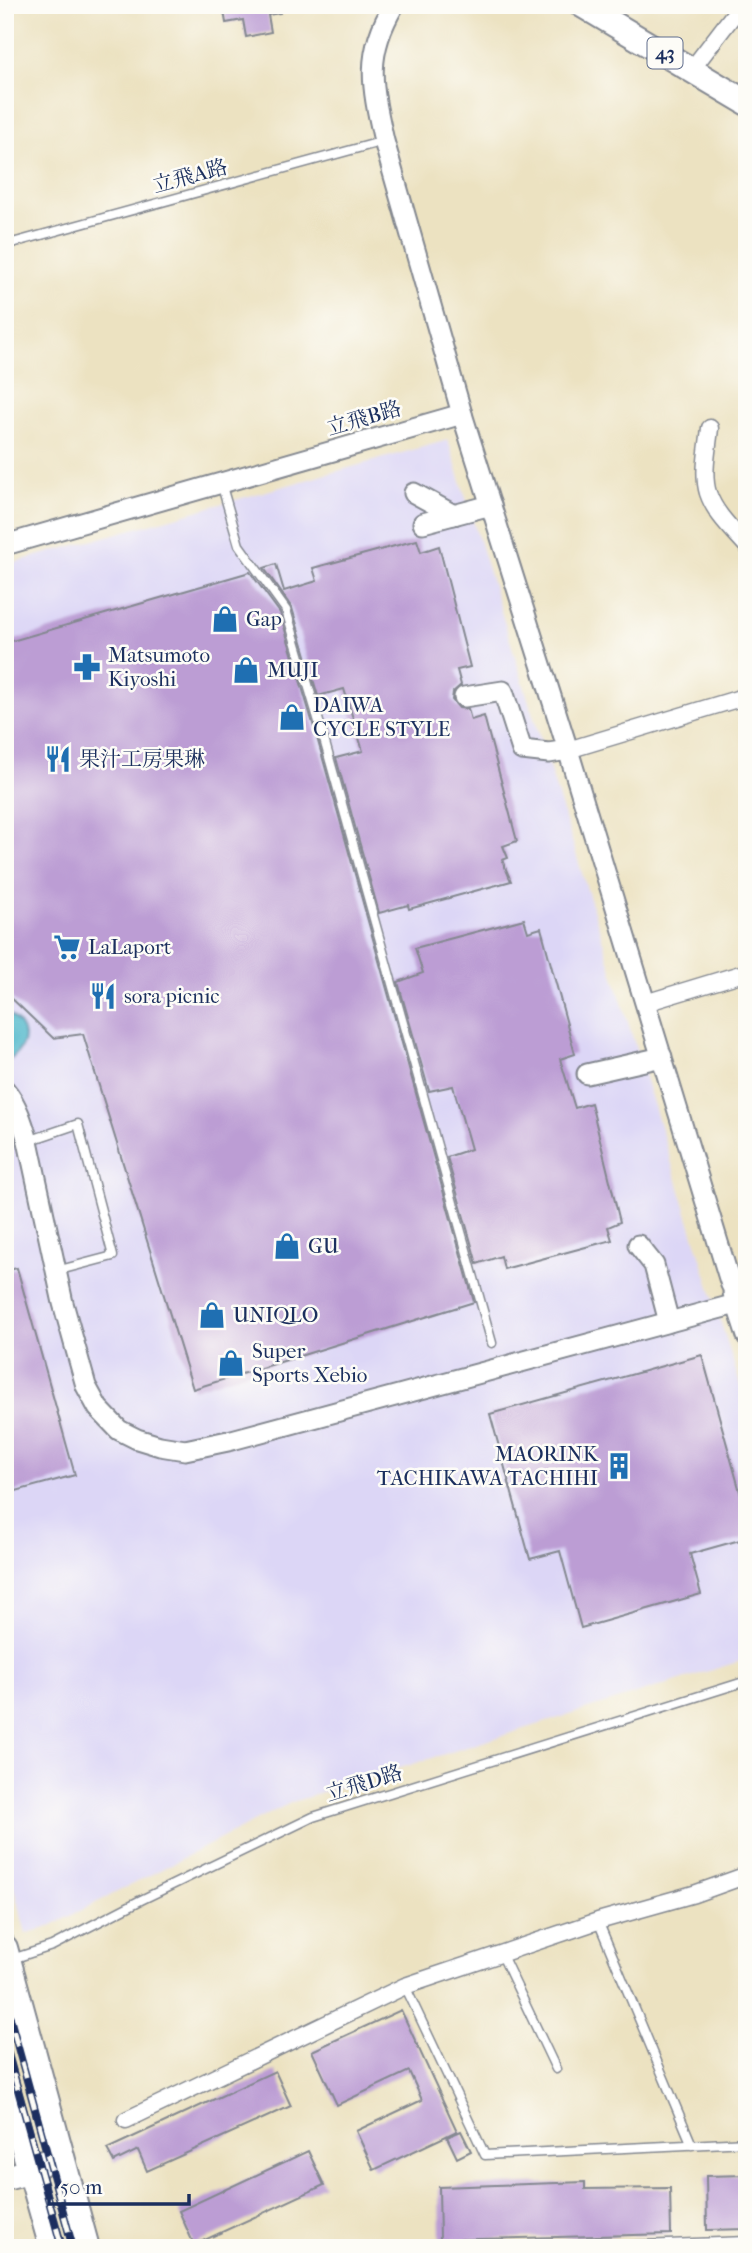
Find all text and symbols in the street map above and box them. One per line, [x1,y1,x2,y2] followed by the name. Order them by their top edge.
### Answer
[648,38,682,68] road number: 43
[150,154,230,198] street label: 立飛A路
[324,396,404,440] street label: 立飛B路
[210,604,240,634] shop icon: Gap
[246,607,282,631] place label: Gap
[108,643,210,691] place label: Matsumoto Kiyoshi
[72,652,102,682] pharmacy icon: Matsumoto Kiyoshi
[231,655,261,685] shop icon: MUJI
[267,658,318,682] place label: MUJI
[313,693,450,741] place label: DAIWA CYCLE STYLE
[277,702,307,732] shop icon: DAIWA CYCLE STYLE
[43,744,73,774] restaurant icon: 果汁工房果琳
[79,747,205,771] place label: 果汁工房果琳
[52,932,82,962] supermarket icon: LaLaport
[88,935,172,959] place label: LaLaport
[88,981,118,1011] restaurant icon: sora picnic
[124,984,220,1008] place label: sora picnic
[272,1231,302,1261] shop icon: GU
[308,1234,340,1258] place label: GU
[197,1300,227,1330] shop icon: UNIQLO
[233,1303,318,1327] place label: UNIQLO
[252,1339,367,1387] place label: Super Sports Xebio
[216,1348,246,1378] shop icon: Super Sports Xebio
[377,1442,600,1490] place label: MAORINK TACHIKAWA TACHIHI
[604,1451,634,1481] building icon: MAORINK TACHIKAWA TACHIHI
[323,1760,405,1806] street label: 立飛D路
[49,2162,189,2206] scale bar
[60,2175,103,2199] text: 50 m

